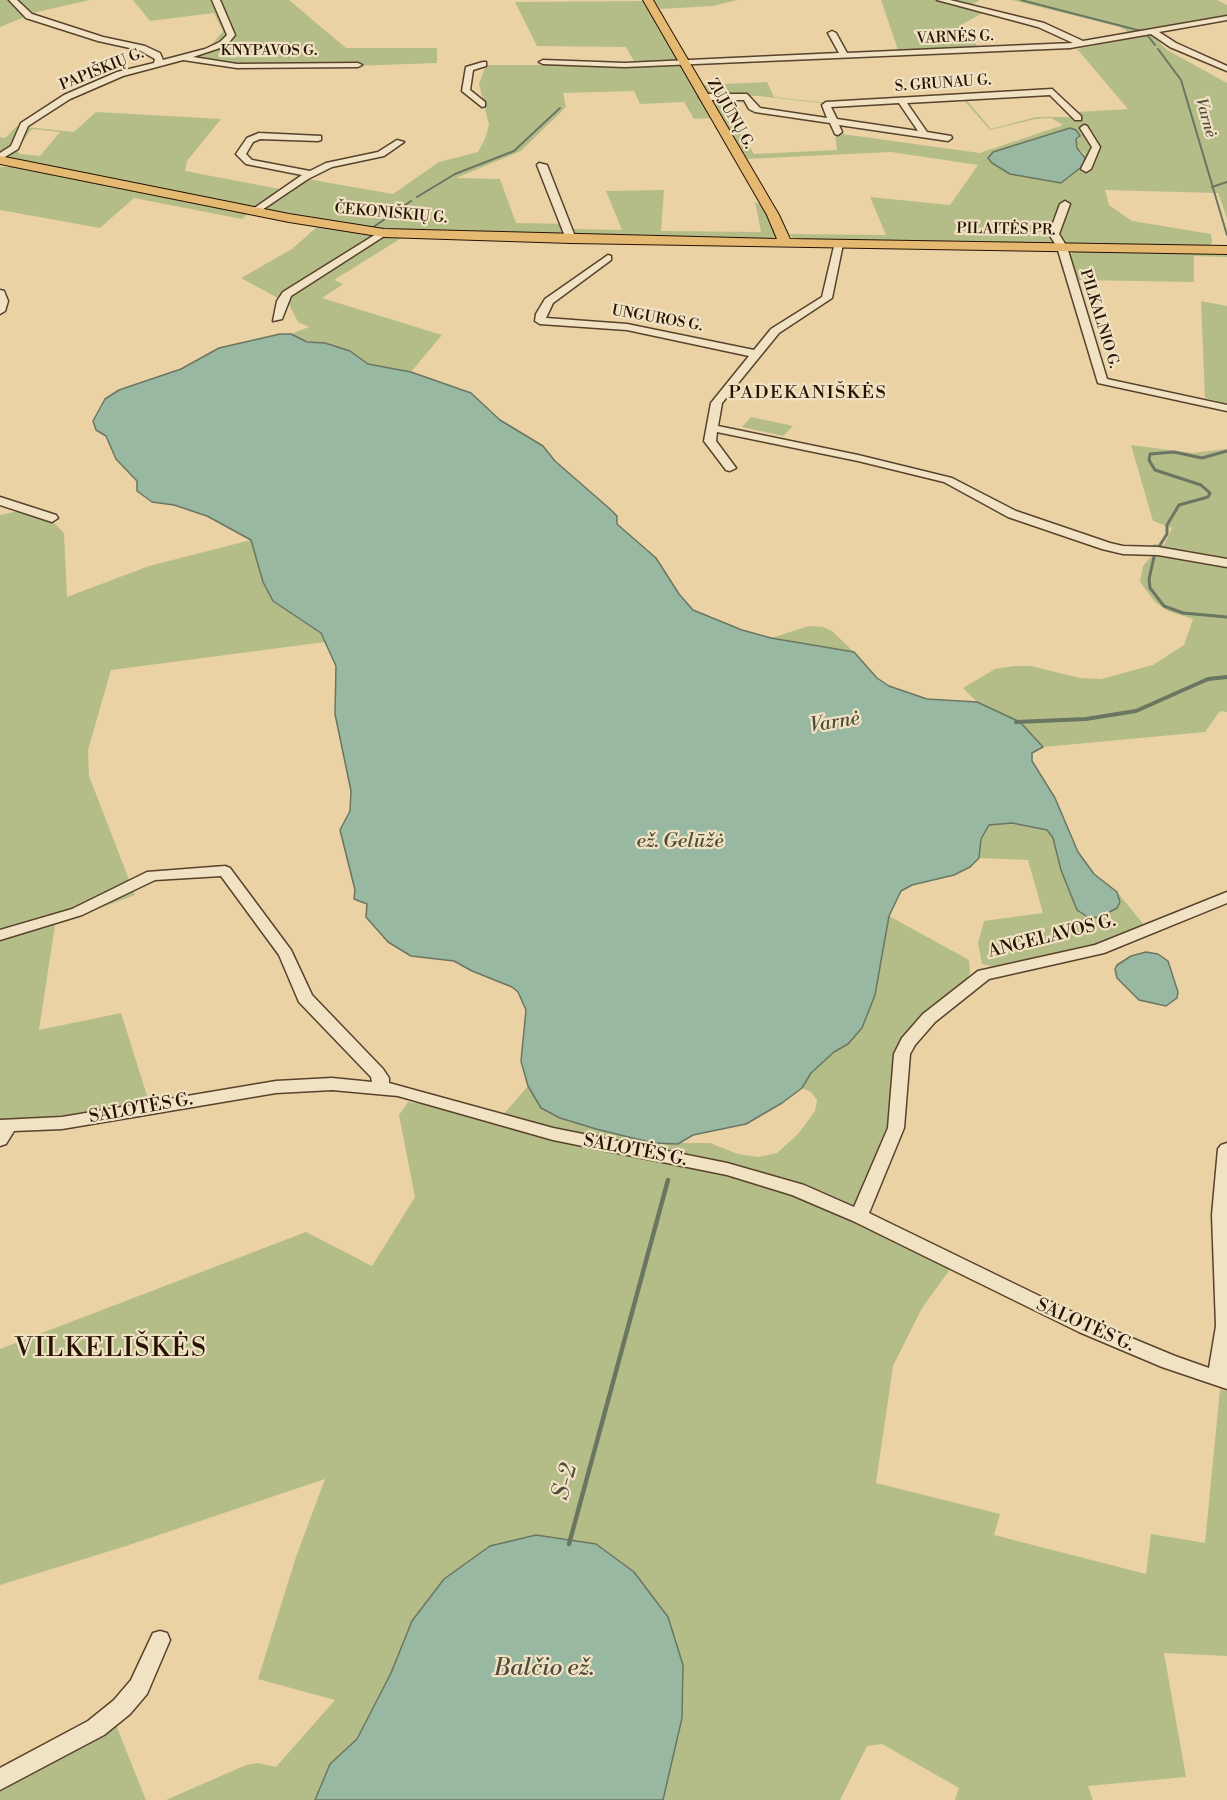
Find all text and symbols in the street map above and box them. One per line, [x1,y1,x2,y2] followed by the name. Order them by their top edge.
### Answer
[916,28,994,48] street label: VARNĖS G.
[220,42,318,60] street label: KNYPAVOS G.
[57,45,147,95] street label: PAPIŠKIŲ G.
[894,72,992,96] street label: S. GRUNAU G.
[703,76,757,152] street label: ZUJŪNŲ G.
[1190,96,1220,140] water label: Varnė
[334,200,448,228] street label: ČEKONIŠKIŲ G.
[956,220,1056,240] street label: PILAITĖS PR.
[1075,267,1123,371] street label: PILKALNIO G.
[610,302,704,336] street label: UNGUROS G.
[729,383,887,405] district label: PADEKANIŠKĖS
[808,707,862,739] water label: Varnė
[636,830,724,854] water label: ež. Gelūžė
[986,911,1118,963] street label: ANGELAVOS G.
[87,1089,195,1129] street label: SALOTĖS G.
[581,1130,689,1172] street label: SALOTĖS G.
[1033,1295,1137,1357] street label: SALOTĖS G.
[14,1334,208,1366] district label: VILKELIŠKĖS
[547,1461,585,1503] water label: S-2
[494,1655,594,1683] water label: Balčio ež.

